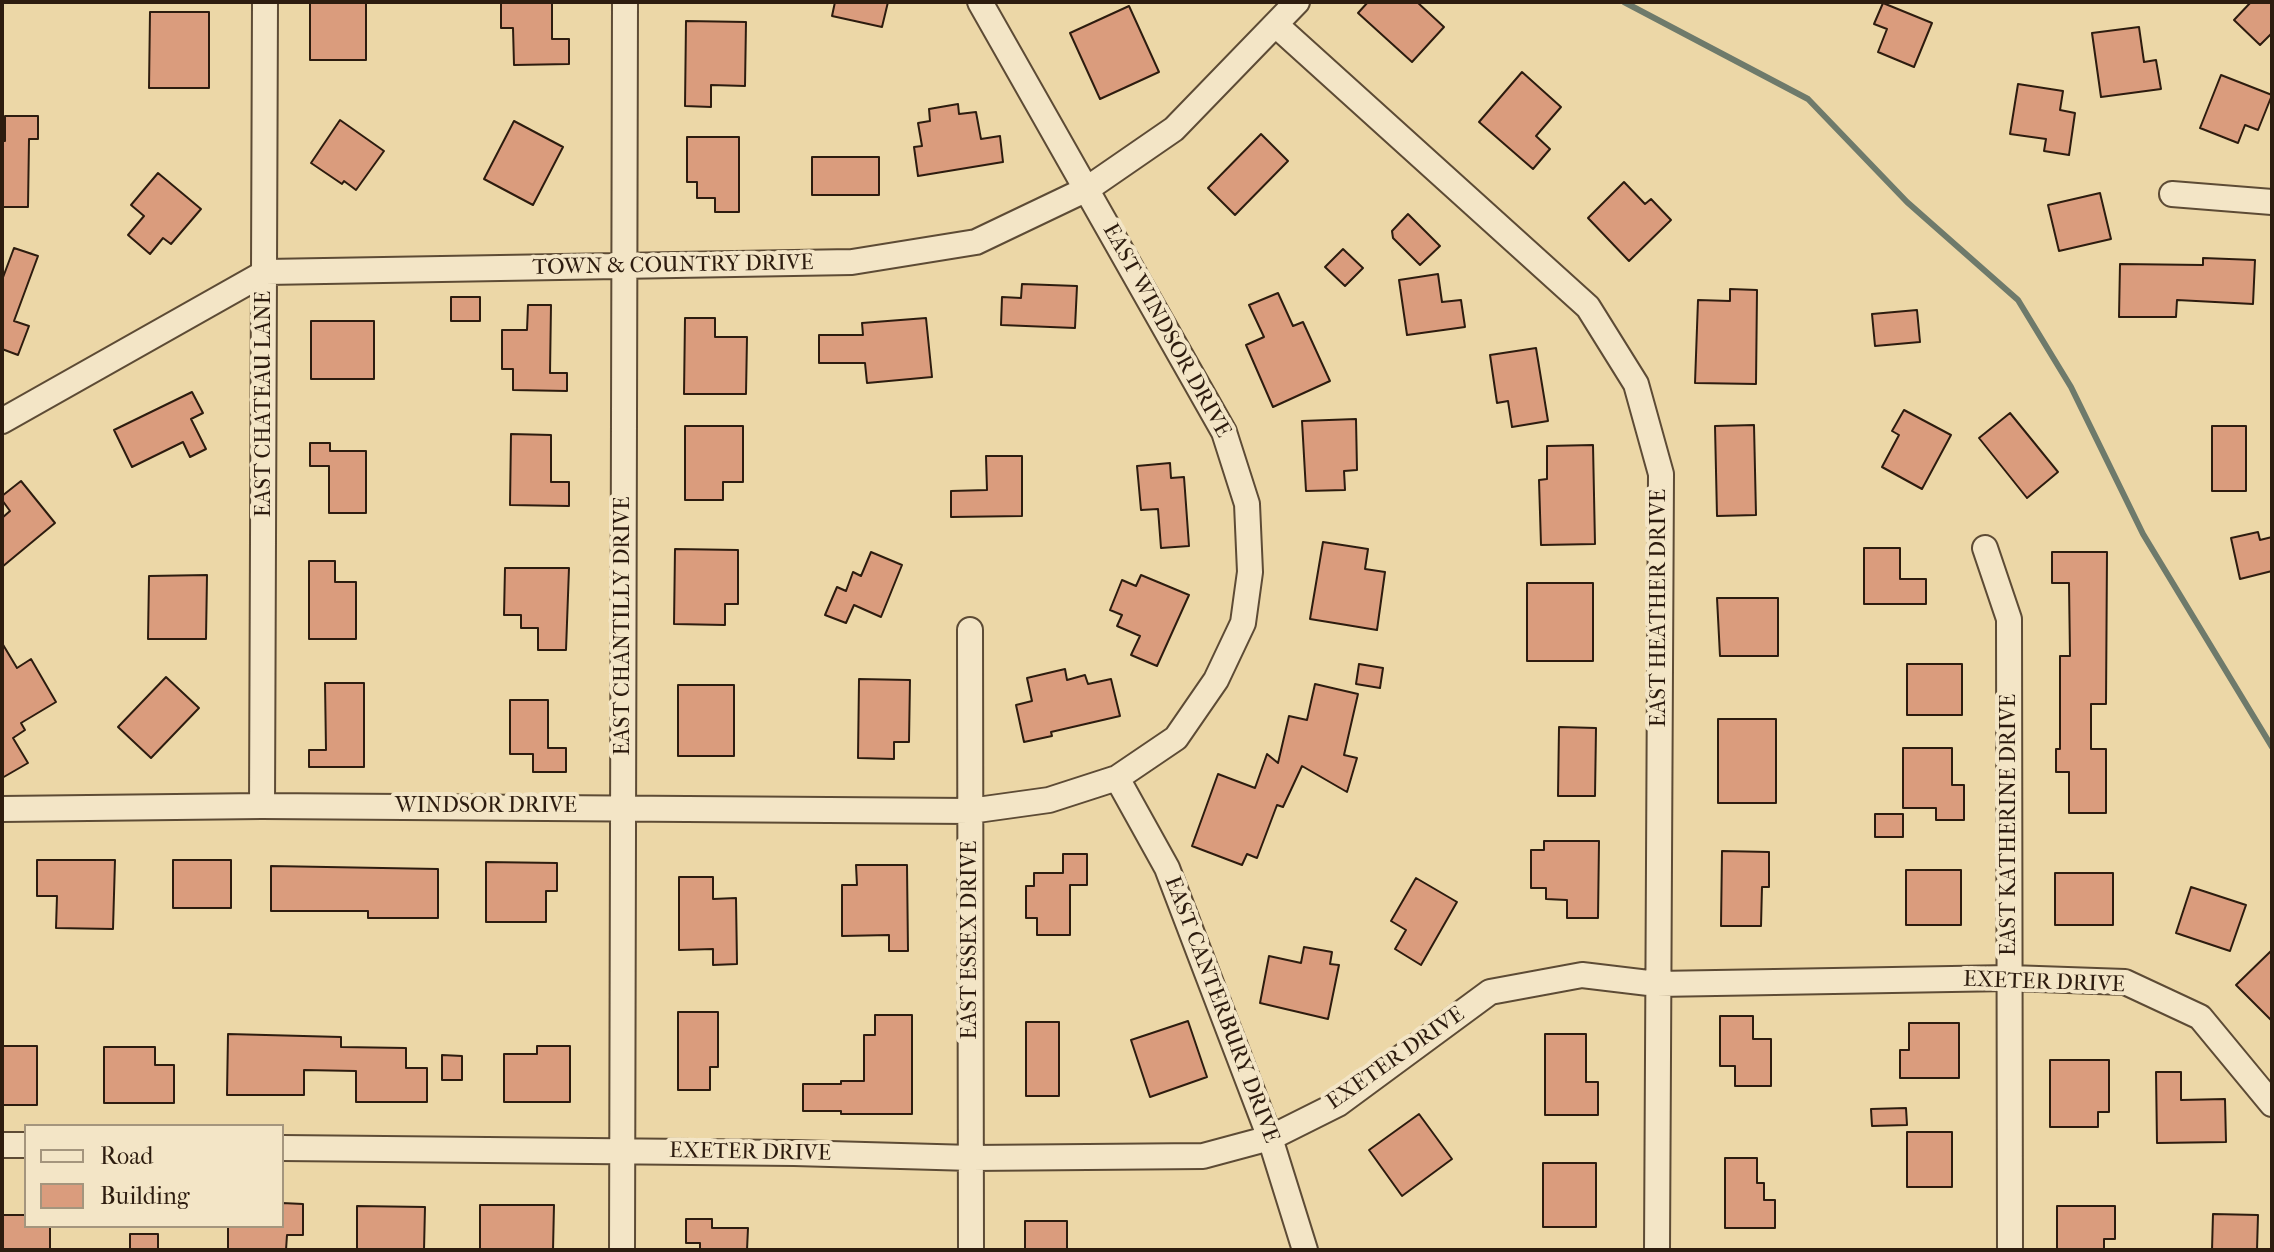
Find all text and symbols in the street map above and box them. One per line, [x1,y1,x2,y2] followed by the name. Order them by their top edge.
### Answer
[1096,219,1236,443] street label: EAST WINDSOR DRIVE
[532,250,814,282] street label: TOWN & COUNTRY DRIVE
[252,291,278,517] street label: EAST CHATEAU LANE
[1647,489,1673,727] street label: EAST HEATHER DRIVE
[611,496,637,756] street label: EAST CHANTILLY DRIVE
[1997,694,2023,956] street label: EAST KATHERINE DRIVE
[395,794,577,820] street label: WINDSOR DRIVE
[958,841,984,1039] street label: EAST ESSEX DRIVE
[1158,873,1284,1147] street label: EAST CANTERBURY DRIVE
[1963,967,2125,999] street label: EXETER DRIVE
[1322,1002,1470,1116] street label: EXETER DRIVE
[24,1124,284,1228] legend
[669,1138,831,1168] street label: EXETER DRIVE
[100,1142,153,1170] text: Road
[100,1182,190,1210] text: Building

